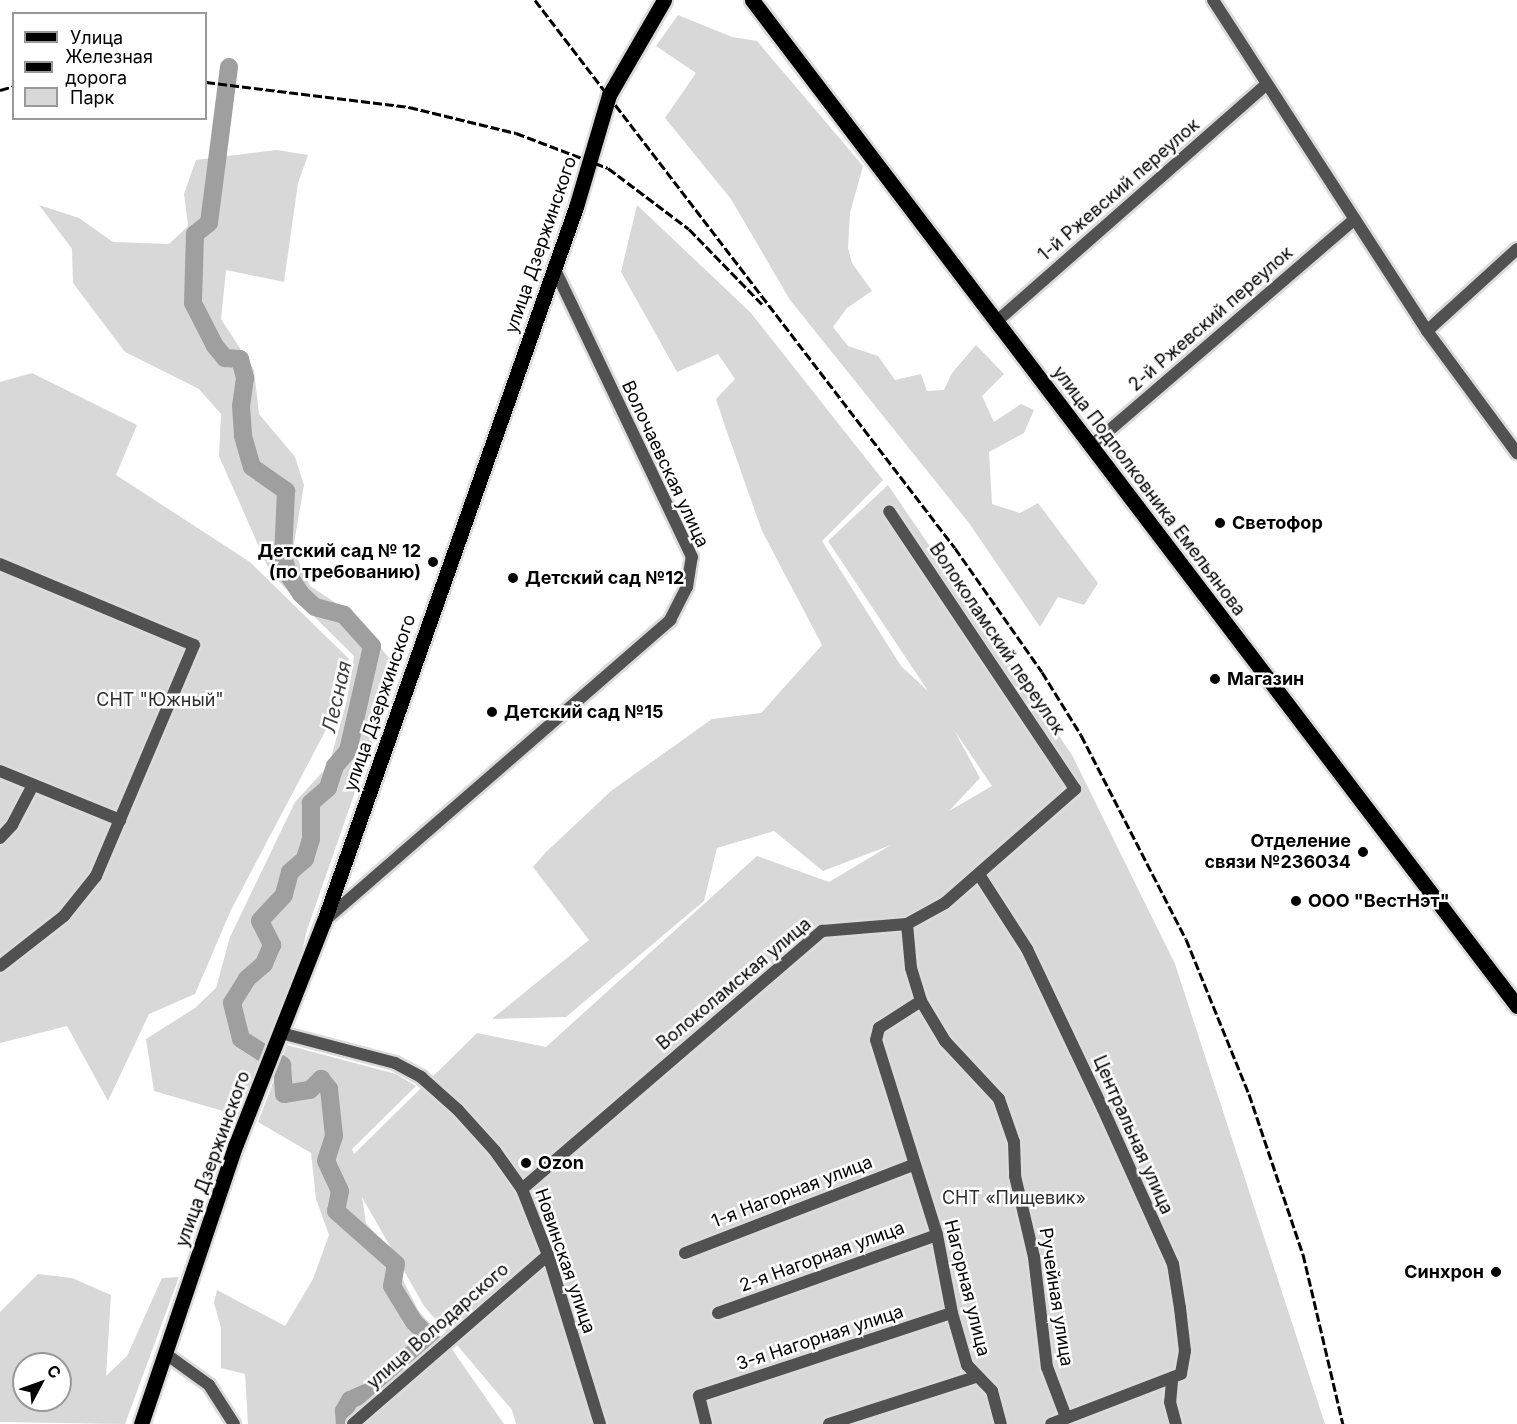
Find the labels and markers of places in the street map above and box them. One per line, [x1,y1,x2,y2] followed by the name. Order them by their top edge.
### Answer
[1232,512,1323,534] place label: Светофор
[1213,516,1227,530] marker: Светофор
[257,541,421,584] place label: Детский сад № 12 (по требованию)
[426,555,440,569] marker: Детский сад № 12 (по требованию)
[525,567,684,589] place label: Детский сад №12
[506,571,520,585] marker: Детский сад №12
[1227,668,1304,690] place label: Магазин
[1208,672,1222,686] marker: Магазин
[504,701,663,723] place label: Детский сад №15
[485,705,499,719] marker: Детский сад №15
[1204,831,1351,874] place label: Отделение связи №236034
[1356,845,1370,859] marker: Отделение связи №236034
[1308,890,1450,912] place label: ООО "ВестНэт"
[1289,894,1303,908] marker: ООО "ВестНэт"
[538,1152,584,1174] place label: Ozon
[519,1156,533,1170] marker: Ozon
[1404,1261,1484,1283] place label: Синхрон
[1489,1265,1503,1279] marker: Синхрон

